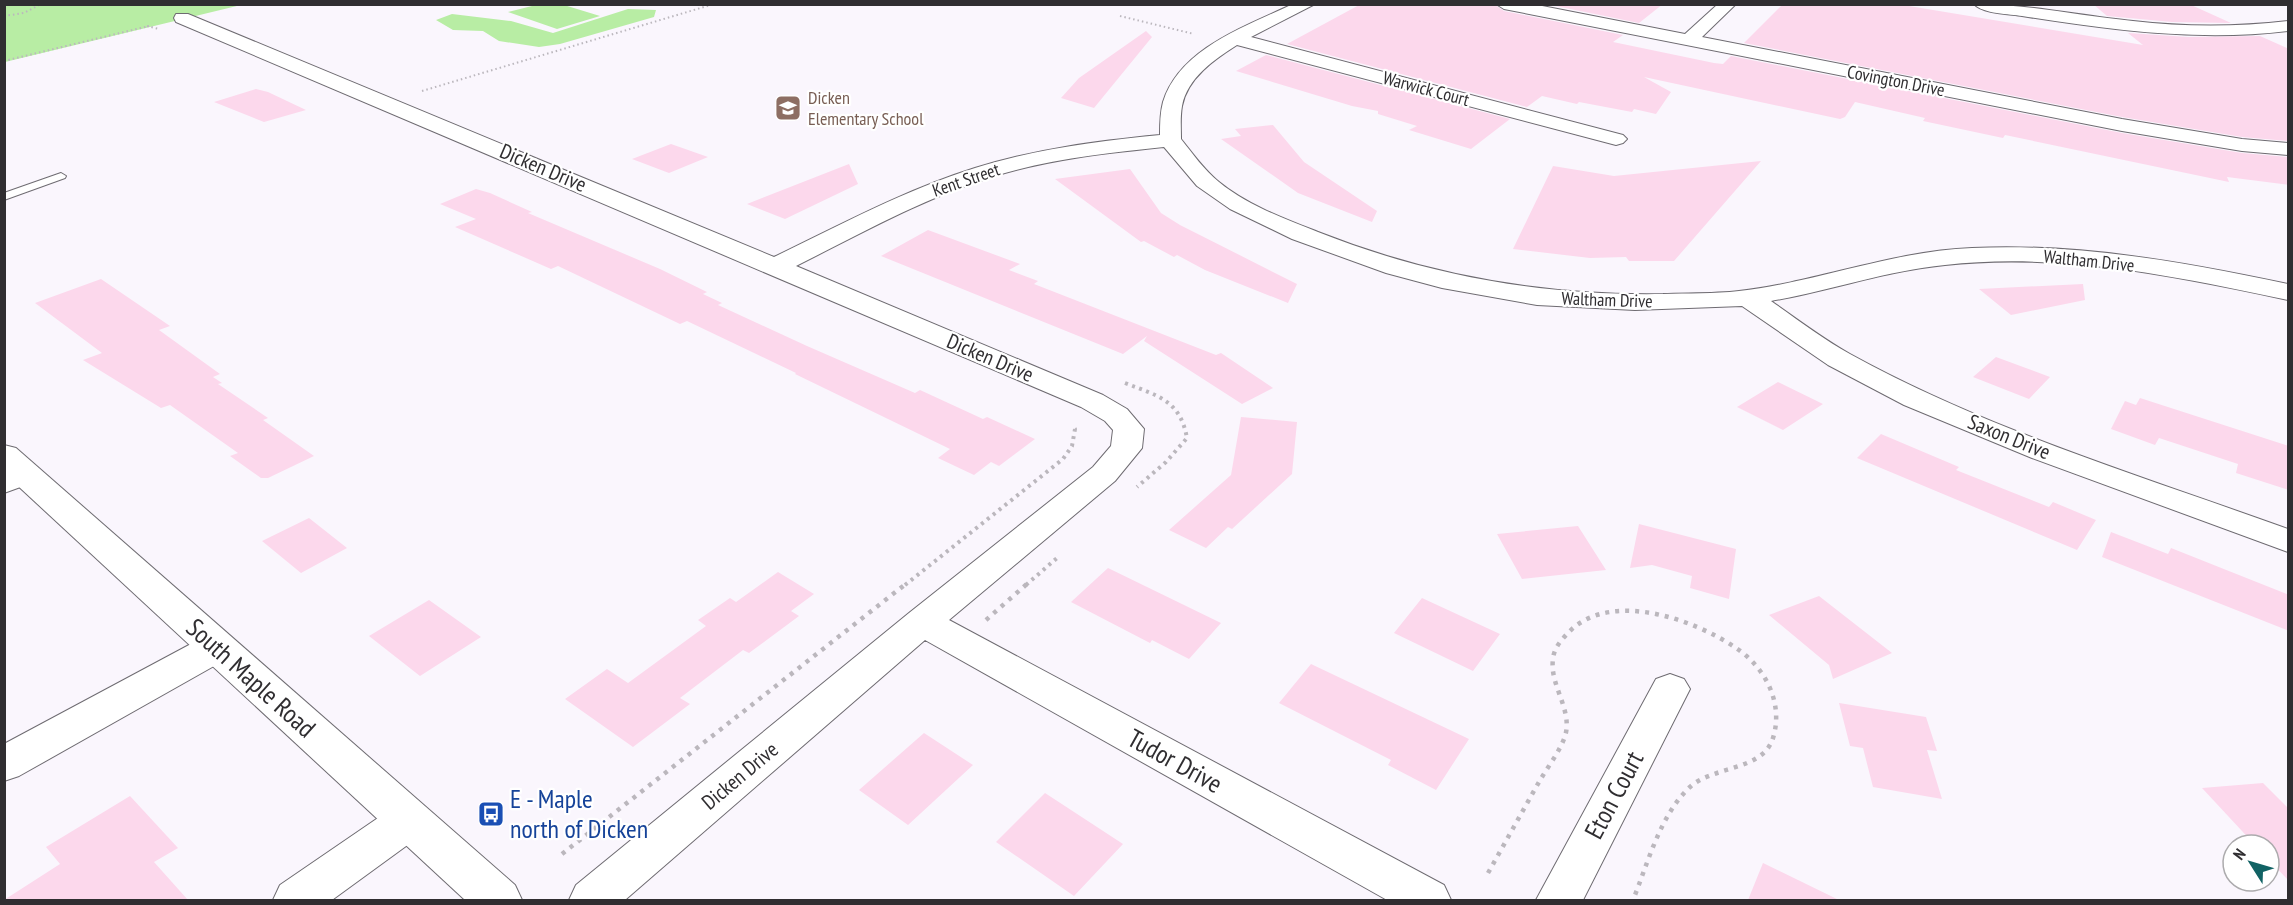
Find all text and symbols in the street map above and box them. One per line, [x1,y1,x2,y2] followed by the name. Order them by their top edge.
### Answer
[1845,60,1947,101] street label: Covington Drive
[1380,66,1472,111] street label: Warwick Court
[808,86,924,130] place label: Dicken Elementary School
[773,93,803,123] school or university icon: Dicken Elementary School
[496,137,591,198] street label: Dicken Drive
[929,157,1002,202] street label: Kent Street
[2043,244,2136,277] street label: Waltham Drive
[1561,286,1653,313] street label: Waltham Drive
[943,327,1038,388] street label: Dicken Drive
[1964,408,2054,465] street label: Saxon Drive
[180,611,323,744] street label: South Maple Road
[1122,721,1228,800] street label: Tudor Drive
[696,736,783,815] street label: Dicken Drive
[1577,745,1650,844] street label: Eton Court
[510,782,648,845] place label: E - Maple north of Dicken
[476,799,506,829] bus stop icon: E - Maple north of Dicken
[2221,833,2281,893] north arrow
[2228,845,2250,863] text: N

